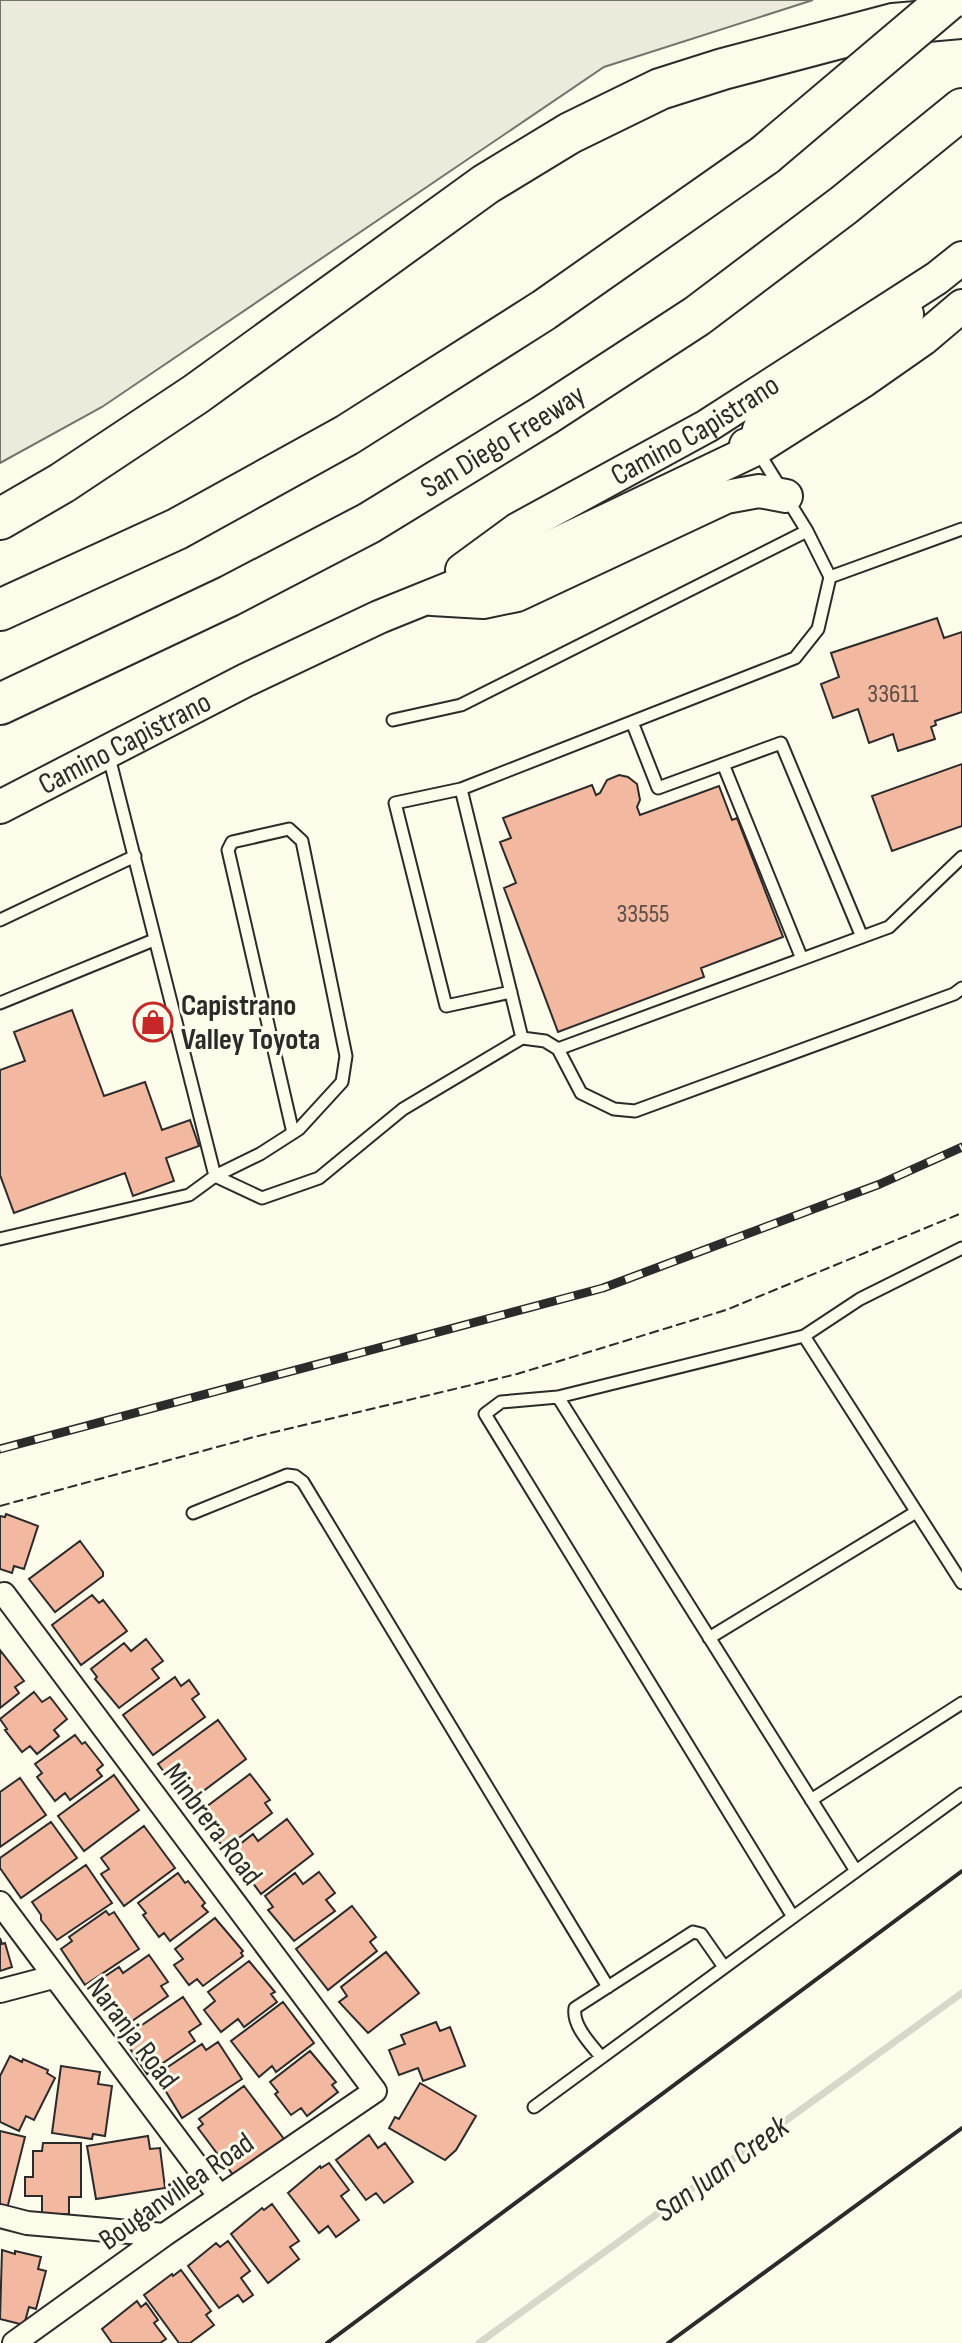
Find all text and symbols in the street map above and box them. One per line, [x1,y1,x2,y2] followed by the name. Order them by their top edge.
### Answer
[605,367,786,494] street label: Camino Capistrano
[414,377,592,506] street label: San Diego Freeway
[867,679,919,710] house number: 33611
[33,684,217,803] street label: Camino Capistrano
[616,899,670,930] house number: 33555
[181,988,320,1058] place label: Capistrano Valley Toyota
[132,1001,174,1043] shop icon: Capistrano Valley Toyota
[155,1757,270,1893] street label: Minbrera Road
[78,1970,186,2097] street label: Naranja Road
[647,2107,797,2231] water label: San Juan Creek
[92,2125,261,2258] street label: Bouganvillea Road

